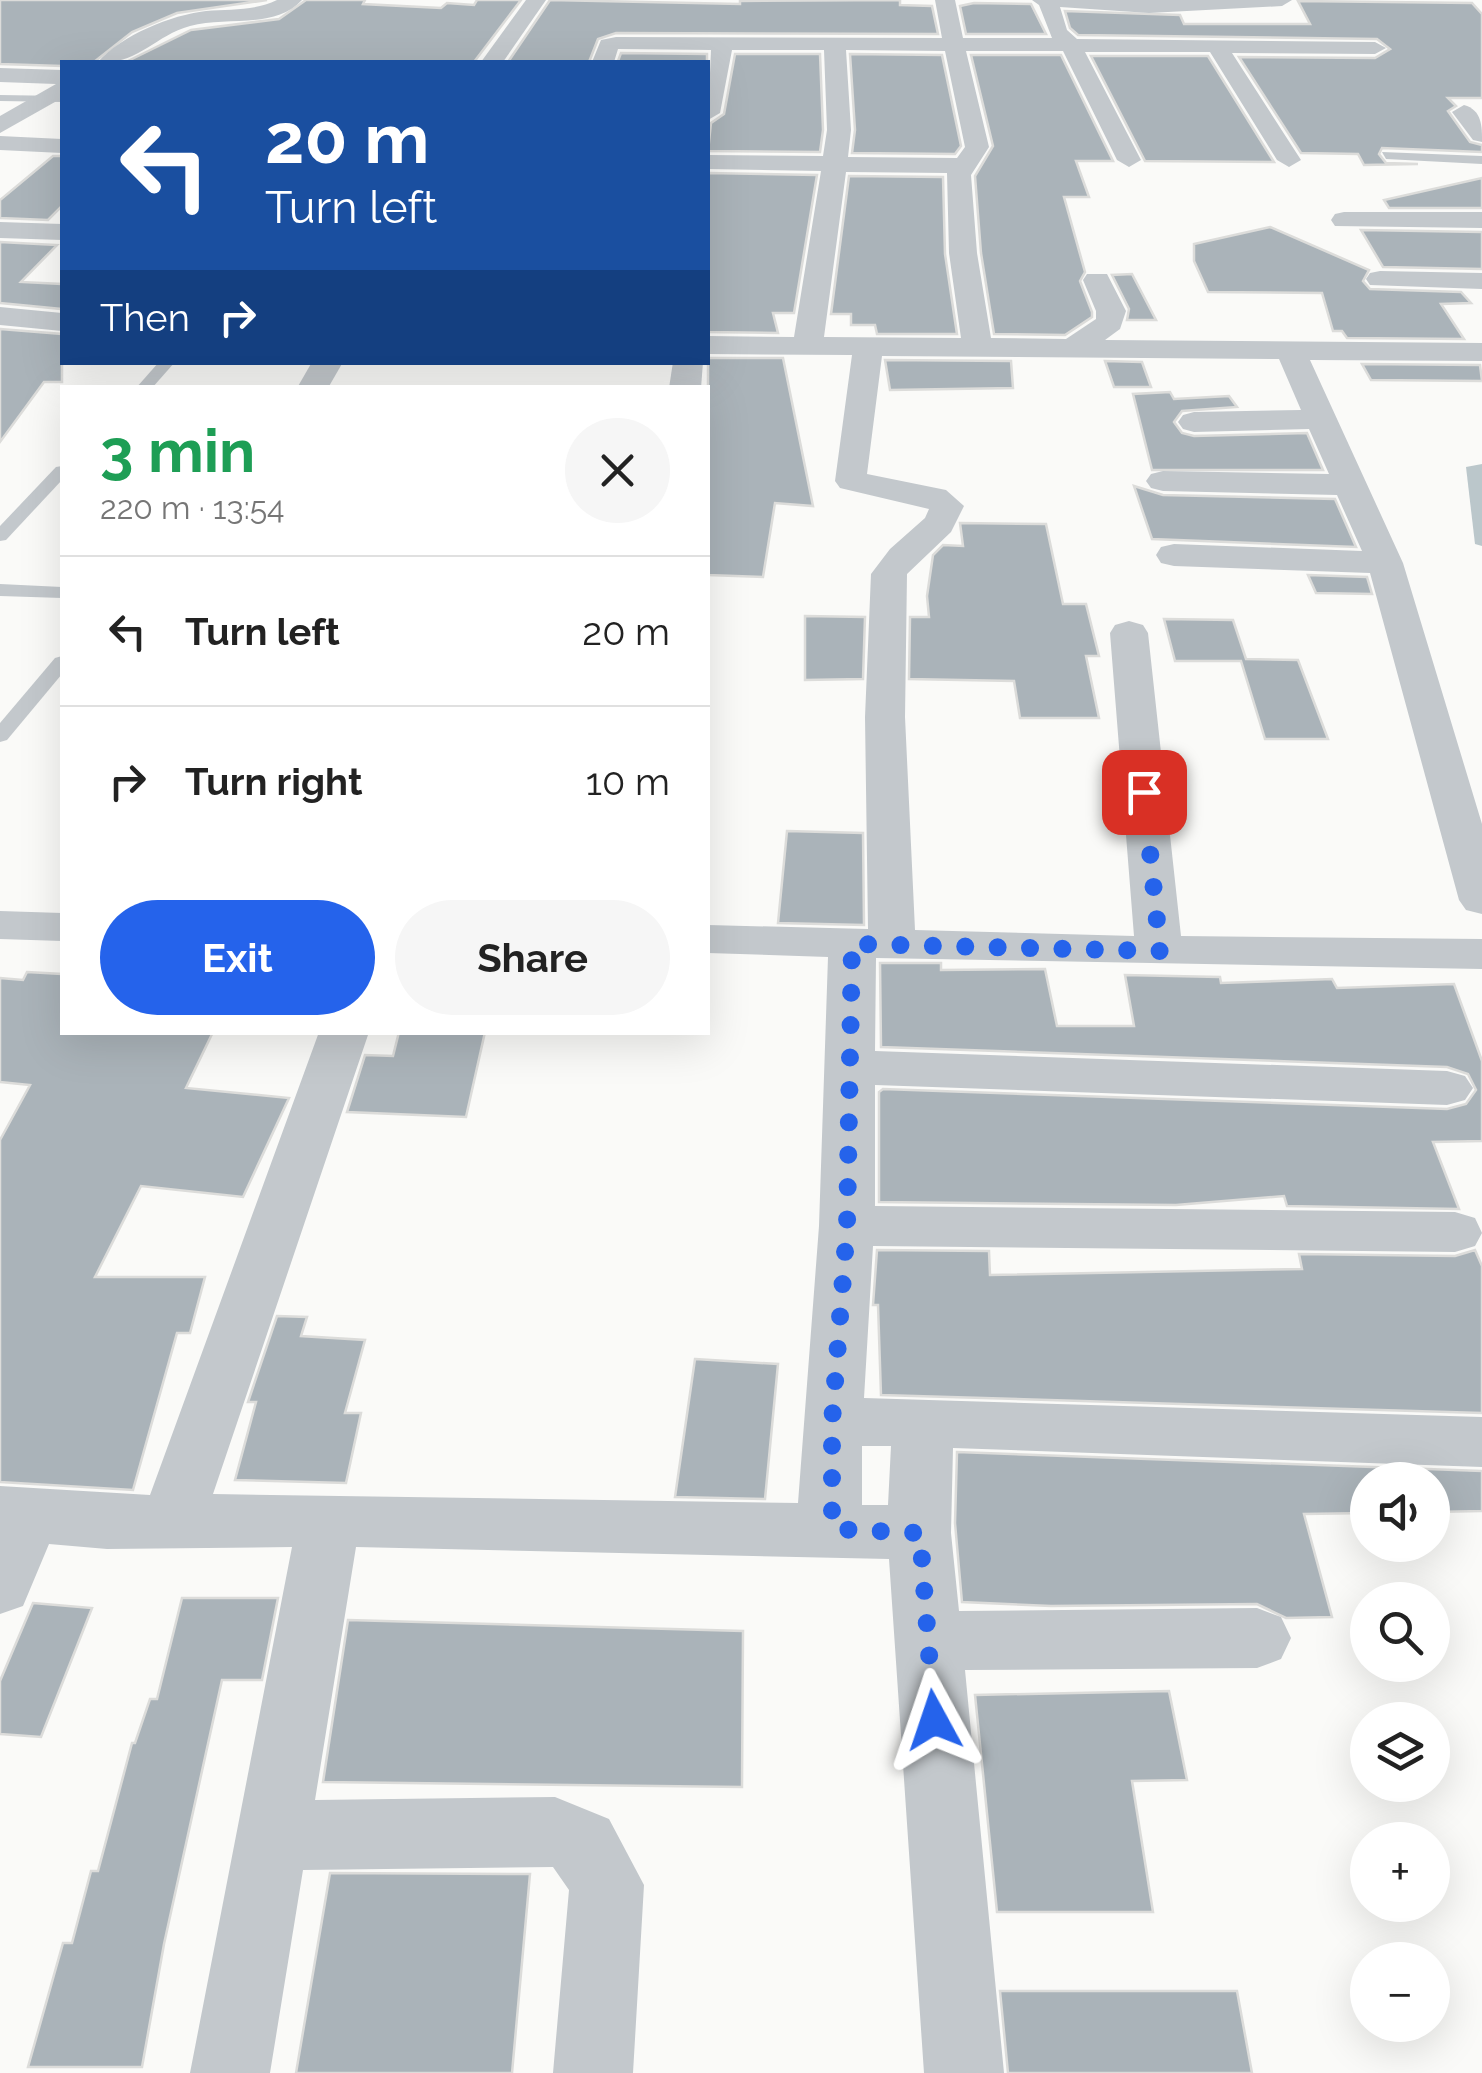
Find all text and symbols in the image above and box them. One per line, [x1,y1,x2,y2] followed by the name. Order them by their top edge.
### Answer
[265,97,429,179] text: 20 m
[100,100,230,230] icon: left
[265,181,437,234] text: Turn left
[210,290,265,345] icon: right
[100,295,190,340] text: Then
[100,416,255,486] text: 3 min
[565,418,670,523] button: close
[100,489,285,526] text: 220 m · 13:54
[100,604,155,659] icon: left
[185,609,340,654] text: Turn left
[582,609,670,654] text: 20 m
[1102,750,1187,835] pin
[100,754,155,809] icon: right
[185,759,362,804] text: Turn right
[586,759,670,804] text: 10 m
[1117,765,1172,820] icon: arrive
[100,900,375,1015] button: Exit
[395,900,670,1015] button: Share
[1350,1462,1450,2042] map controls
[1350,1462,1450,1562] button: sound
[1350,1582,1450,1682] button: search
[882,1668,986,1772] position arrow
[1350,1702,1450,1802] button: layers
[1350,1822,1450,1922] button: +
[1350,1942,1450,2042] button: −

